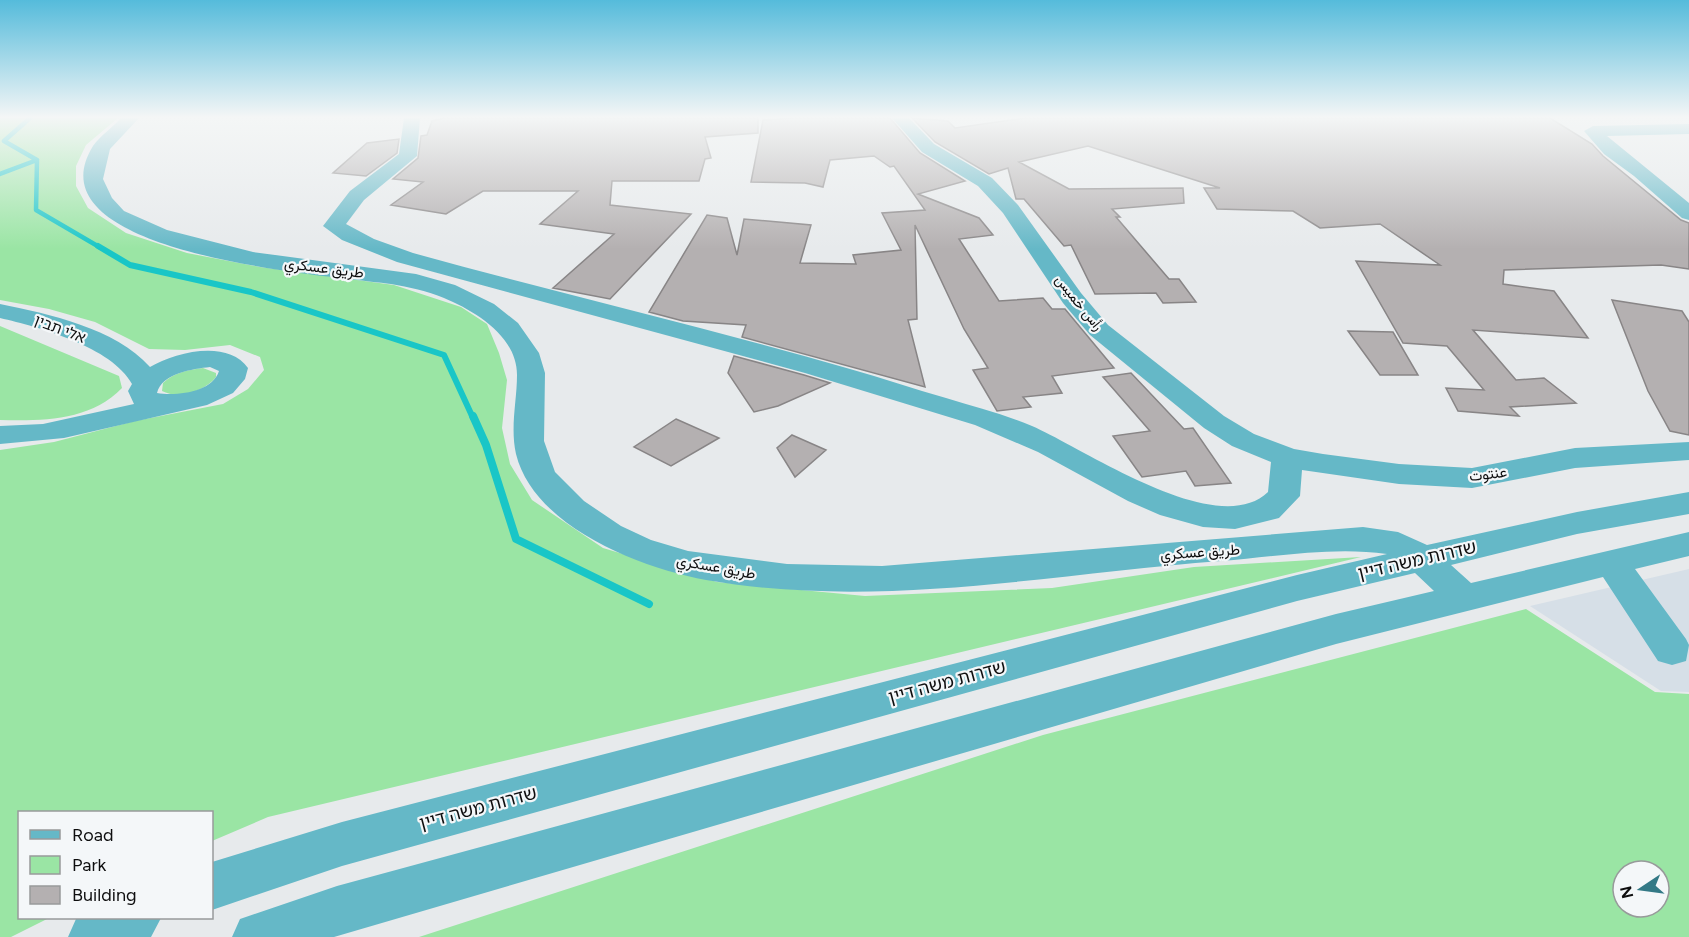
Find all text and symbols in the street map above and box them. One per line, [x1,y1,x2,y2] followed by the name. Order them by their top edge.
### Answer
[283,254,365,286] street label: طريق عسكري
[1051,272,1107,334] street label: رأس خميس
[32,311,88,347] street label: אלי תבין
[1468,463,1508,485] street label: عنتوت
[1356,536,1478,584] street label: שדרות משה דיין
[1159,540,1241,568] street label: طريق عسكري
[674,551,757,587] street label: طريق عسكري
[886,656,1008,708] street label: שדרות משה דיין
[417,782,539,834] street label: שדרות משה דיין
[18,811,213,919] legend
[72,824,113,846] text: Road
[72,854,107,876] text: Park
[1611,859,1671,919] north arrow
[72,884,137,906] text: Building
[1616,884,1638,900] text: N

